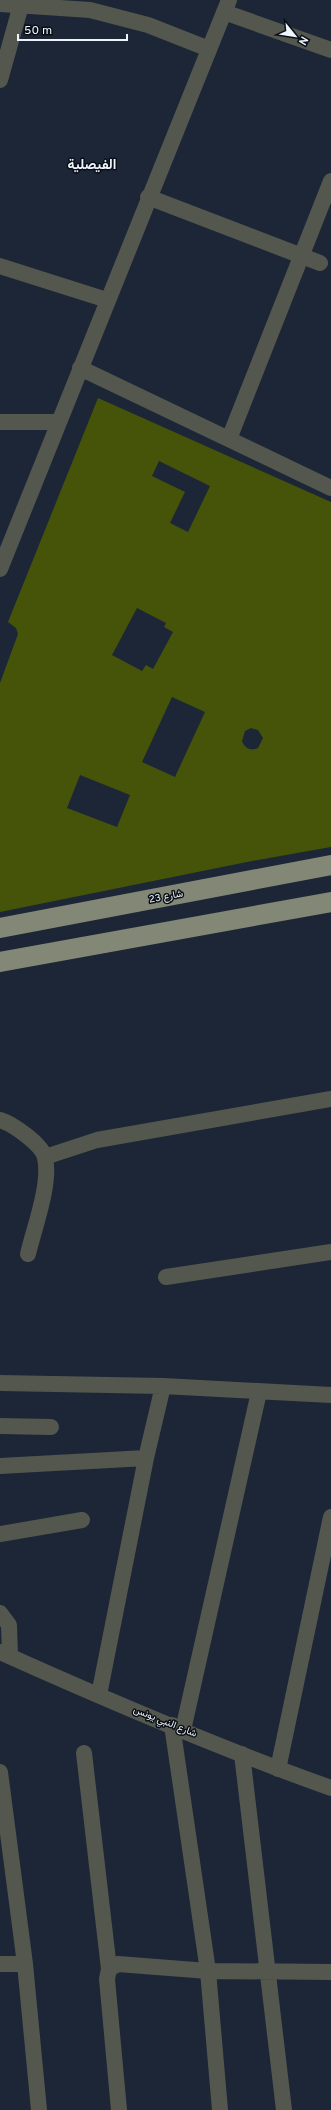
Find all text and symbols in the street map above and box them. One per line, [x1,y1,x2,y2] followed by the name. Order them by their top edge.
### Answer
[18,16,127,42] scale bar
[275,16,315,56] north arrow
[24,23,52,39] text: 50 m
[295,34,311,47] text: N
[68,157,116,174] district label: الفيصلية
[148,887,184,907] street label: شارع 23
[131,1703,199,1742] street label: شارع النبي يونس

